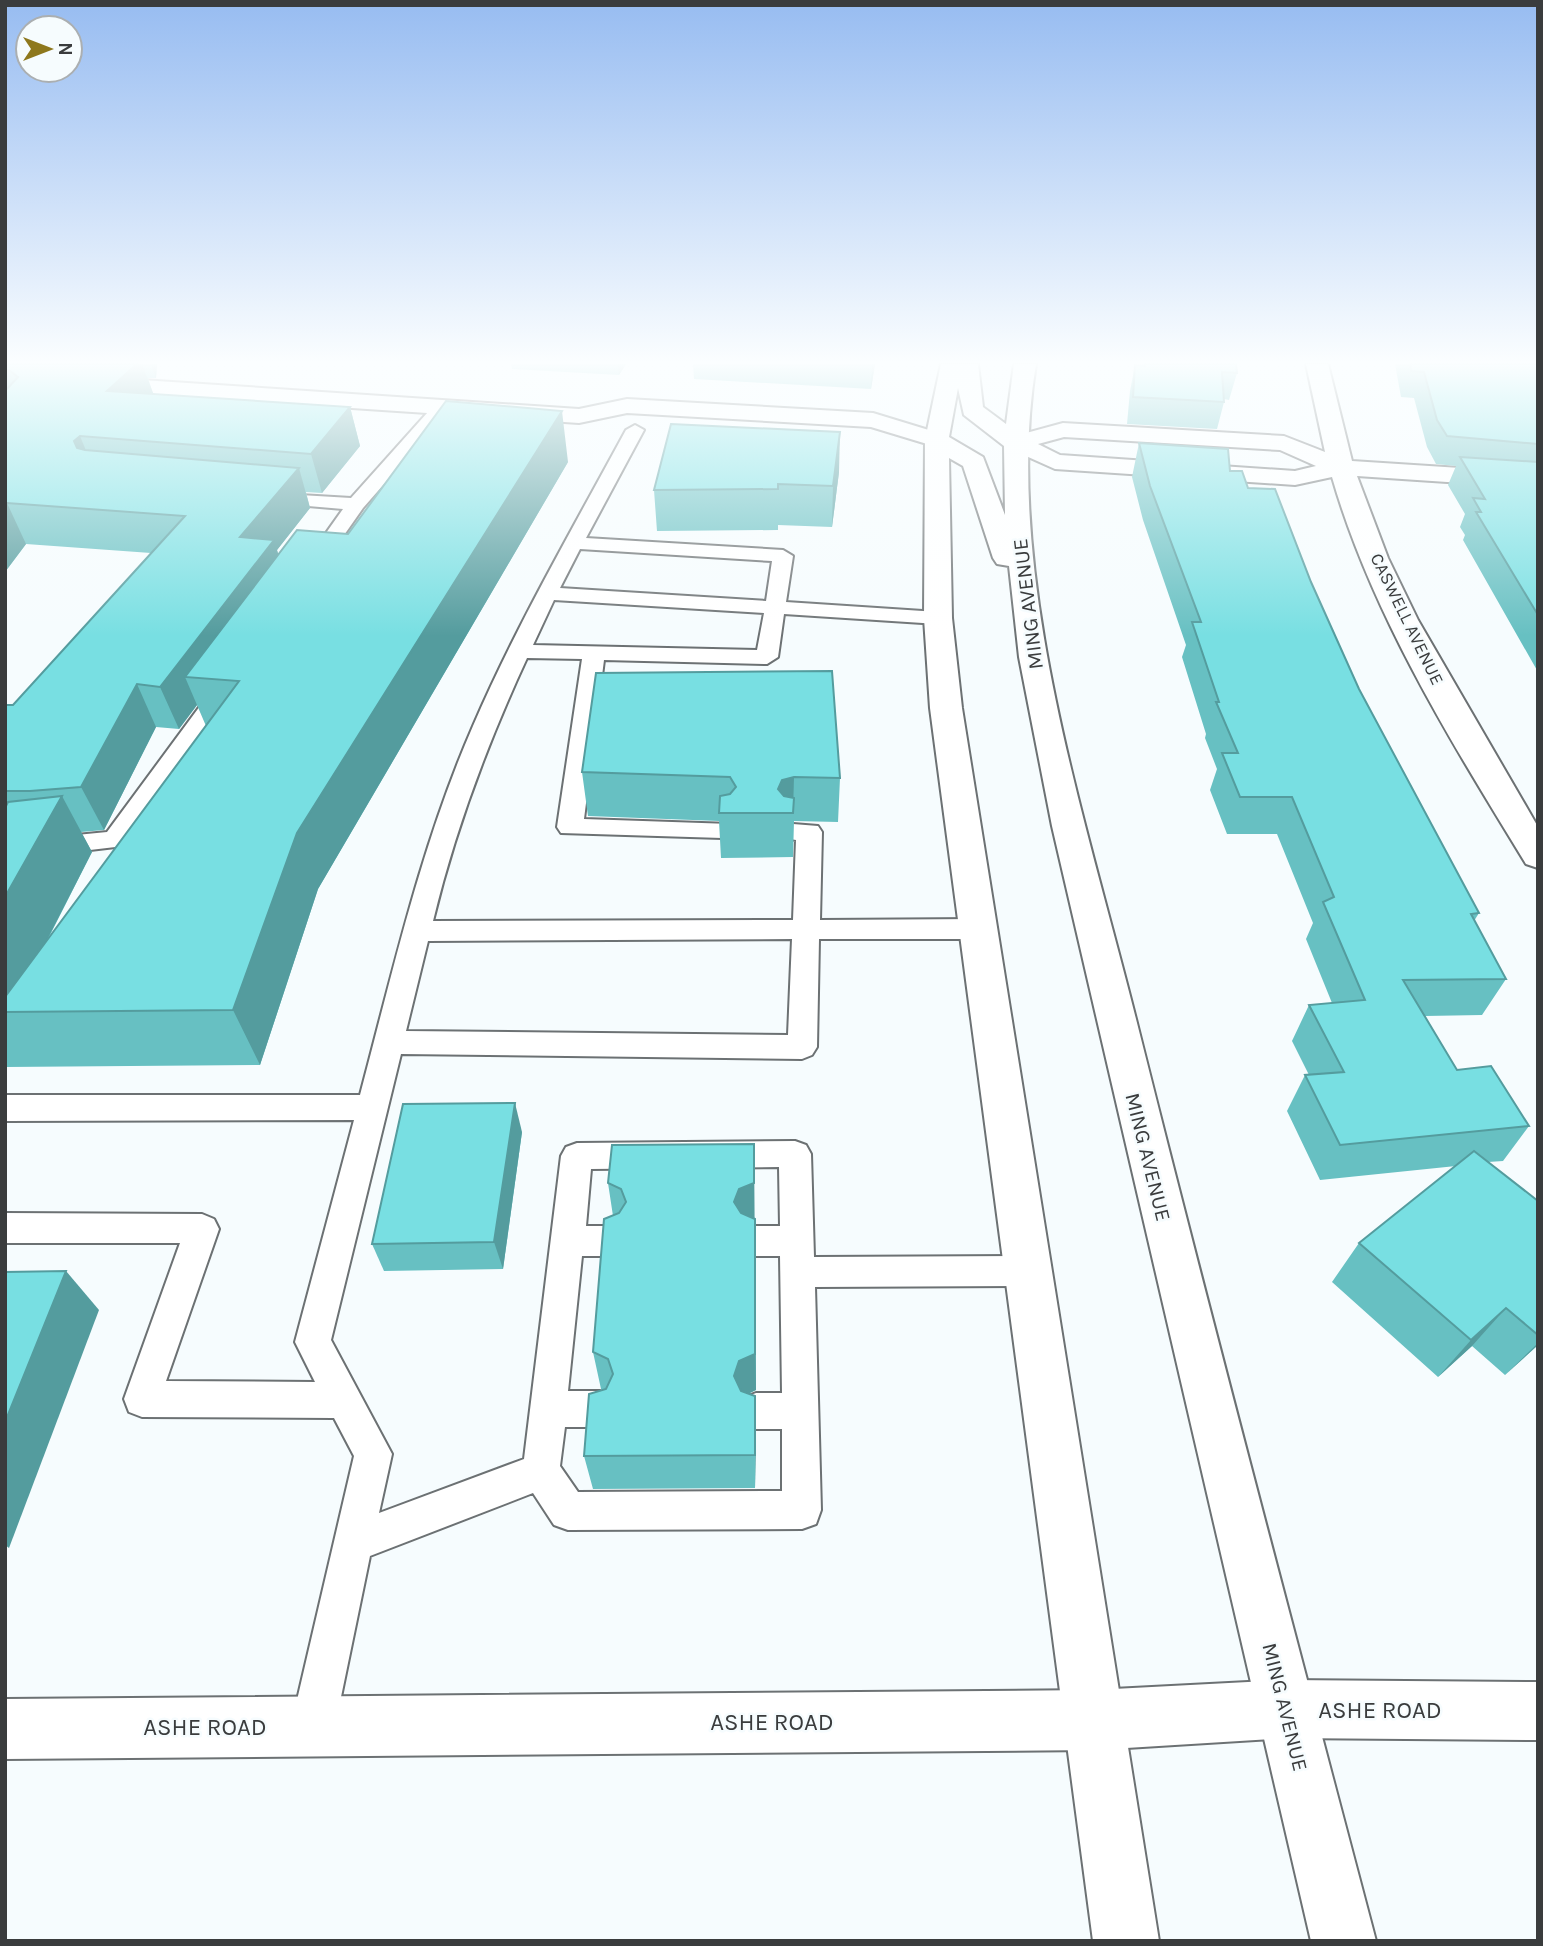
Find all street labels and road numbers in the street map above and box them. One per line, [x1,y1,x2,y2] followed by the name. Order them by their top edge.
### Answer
[1008,537,1048,671] street label: MING AVENUE
[1366,550,1448,688] street label: CASWELL AVENUE
[1120,1090,1176,1224] street label: MING AVENUE
[1257,1640,1313,1774] street label: MING AVENUE
[1318,1696,1442,1724] street label: ASHE ROAD
[710,1708,834,1736] street label: ASHE ROAD
[143,1713,267,1741] street label: ASHE ROAD

